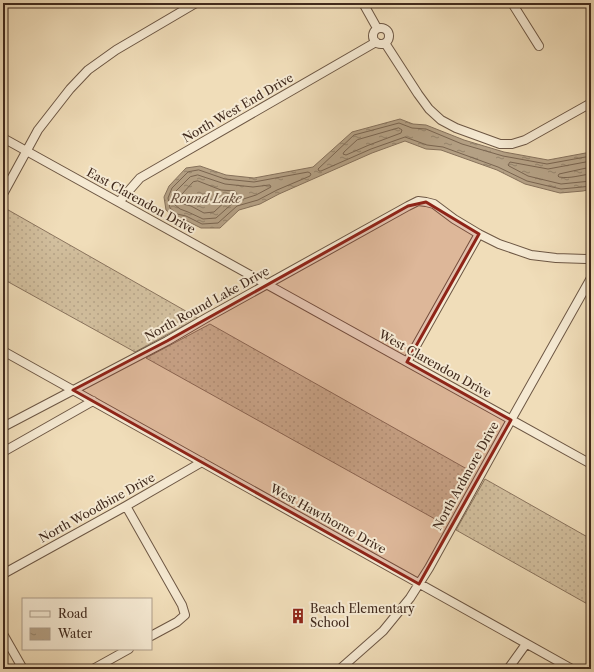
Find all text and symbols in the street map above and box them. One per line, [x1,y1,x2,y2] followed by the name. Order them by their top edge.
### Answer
[180,70,296,145] street label: North West End Drive
[84,164,198,237] street label: East Clarendon Drive
[170,190,242,206] water label: Round Lake
[142,263,272,344] street label: North Round Lake Drive
[376,326,494,401] street label: West Clarendon Drive
[429,418,502,533] street label: North Ardmore Drive
[36,469,158,546] street label: North Woodbine Drive
[267,480,389,557] street label: West Hawthorne Drive
[22,598,152,650] legend
[310,601,415,630] place label: Beach Elementary School
[58,606,88,621] text: Road
[289,607,307,625] building icon: Beach Elementary School
[57,626,92,641] text: Water

